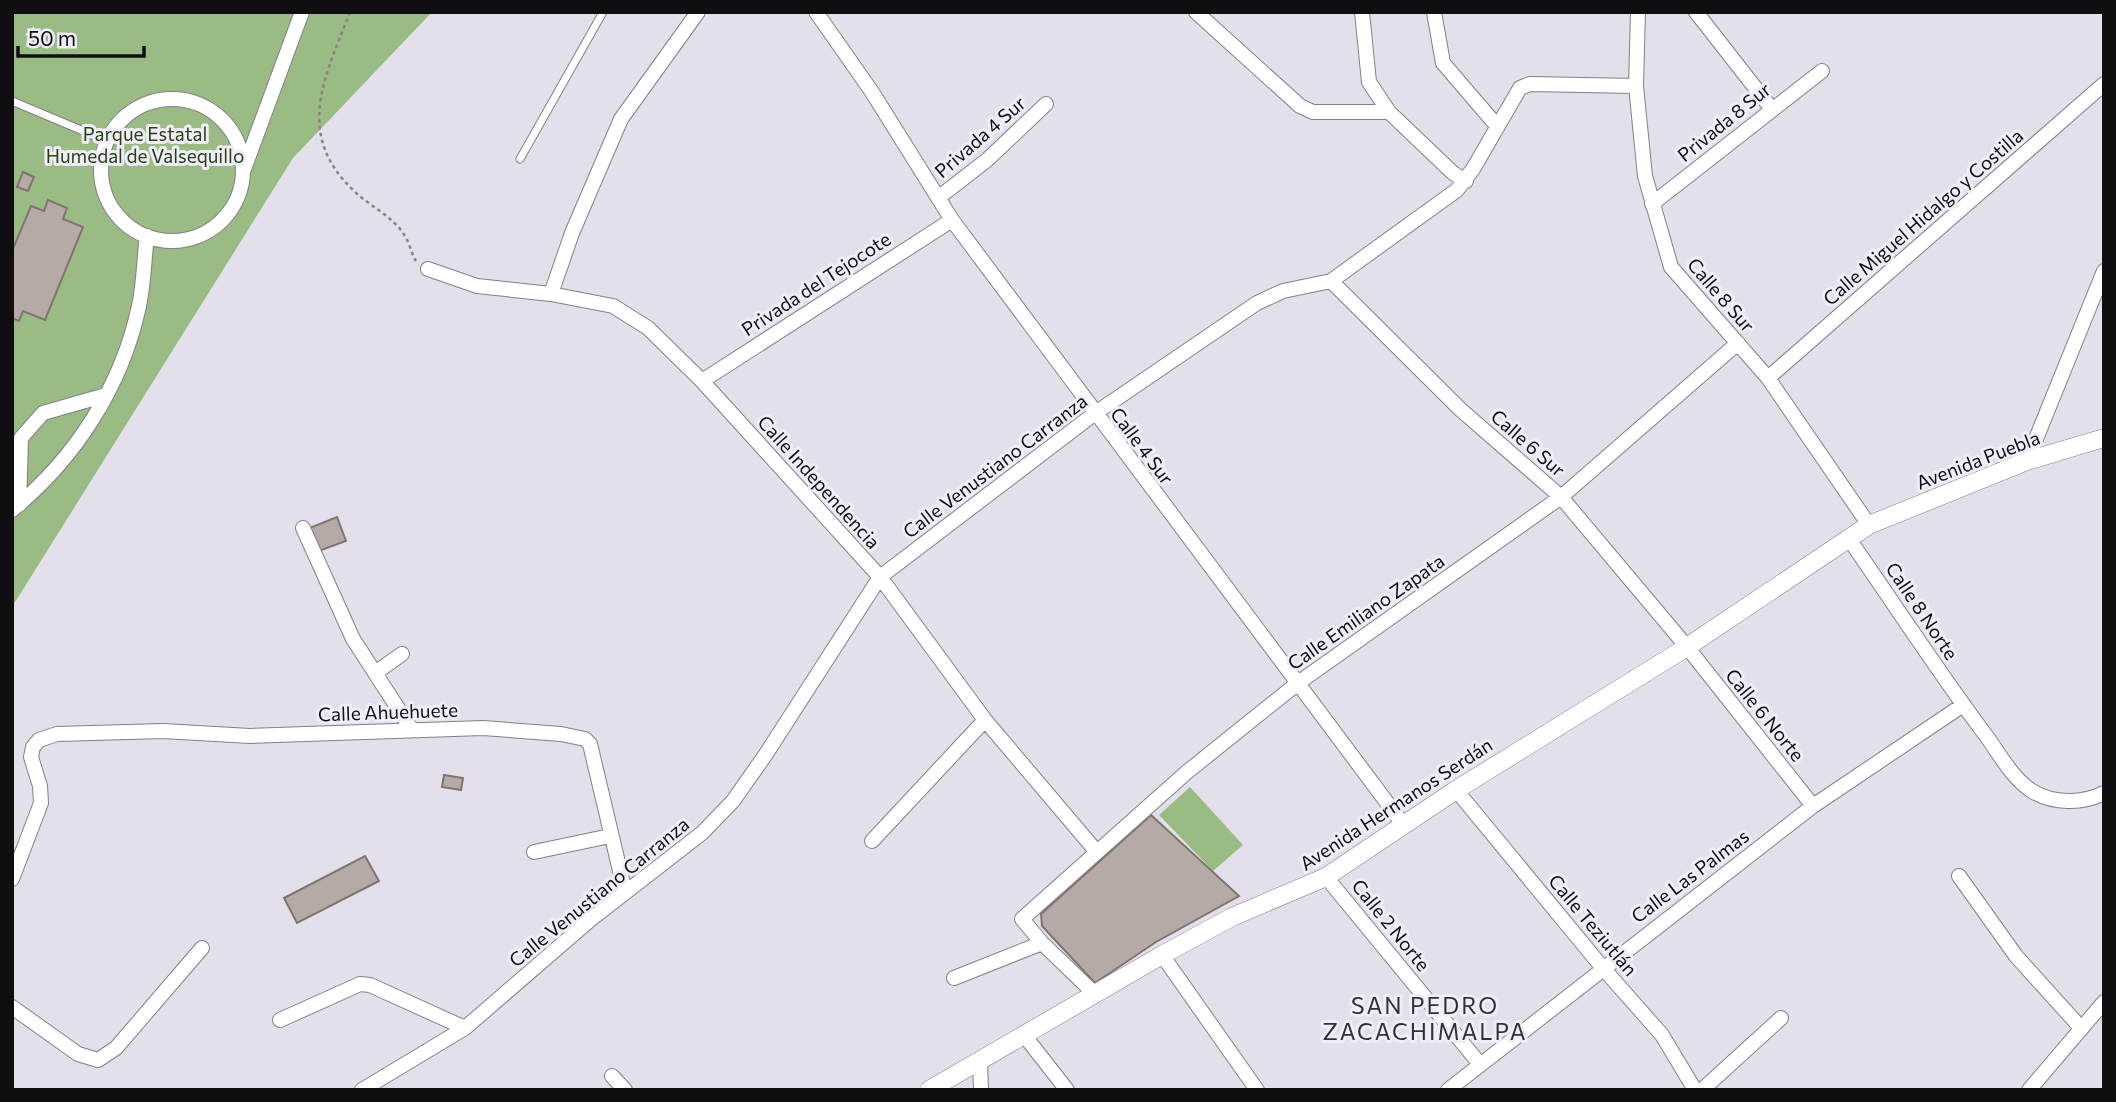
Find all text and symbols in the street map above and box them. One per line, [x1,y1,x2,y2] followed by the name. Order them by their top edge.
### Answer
[18,14,144,58] scale bar
[28,25,76,50] text: 50 m
[1673,77,1775,166] street label: Privada 8 Sur
[930,91,1030,182] street label: Privada 4 Sur
[46,122,244,167] park label: Parque Estatal Humedal de Valsequillo
[1818,124,2027,310] street label: Calle Miguel Hidalgo y Costilla
[737,227,895,340] street label: Privada del Tejocote
[1683,253,1760,337] street label: Calle 8 Sur
[898,389,1091,542] street label: Calle Venustiano Carranza
[1106,403,1179,489] street label: Calle 4 Sur
[1487,404,1570,481] street label: Calle 6 Sur
[753,410,885,553] street label: Calle Independencia
[1913,425,2043,494] street label: Avenida Puebla
[1283,549,1449,674] street label: Calle Emiliano Zapata
[1881,558,1963,664] street label: Calle 8 Norte
[1721,664,1810,766] street label: Calle 6 Norte
[318,698,458,725] street label: Calle Ahuehuete
[1295,733,1496,874] street label: Avenida Hermanos Serdán
[504,812,693,971] street label: Calle Venustiano Carranza
[1626,824,1753,927] street label: Calle Las Palmas
[1544,869,1642,980] street label: Calle Teziutlán
[1347,874,1435,975] street label: Calle 2 Norte
[1322,991,1528,1045] district label: SAN PEDRO ZACACHIMALPA

